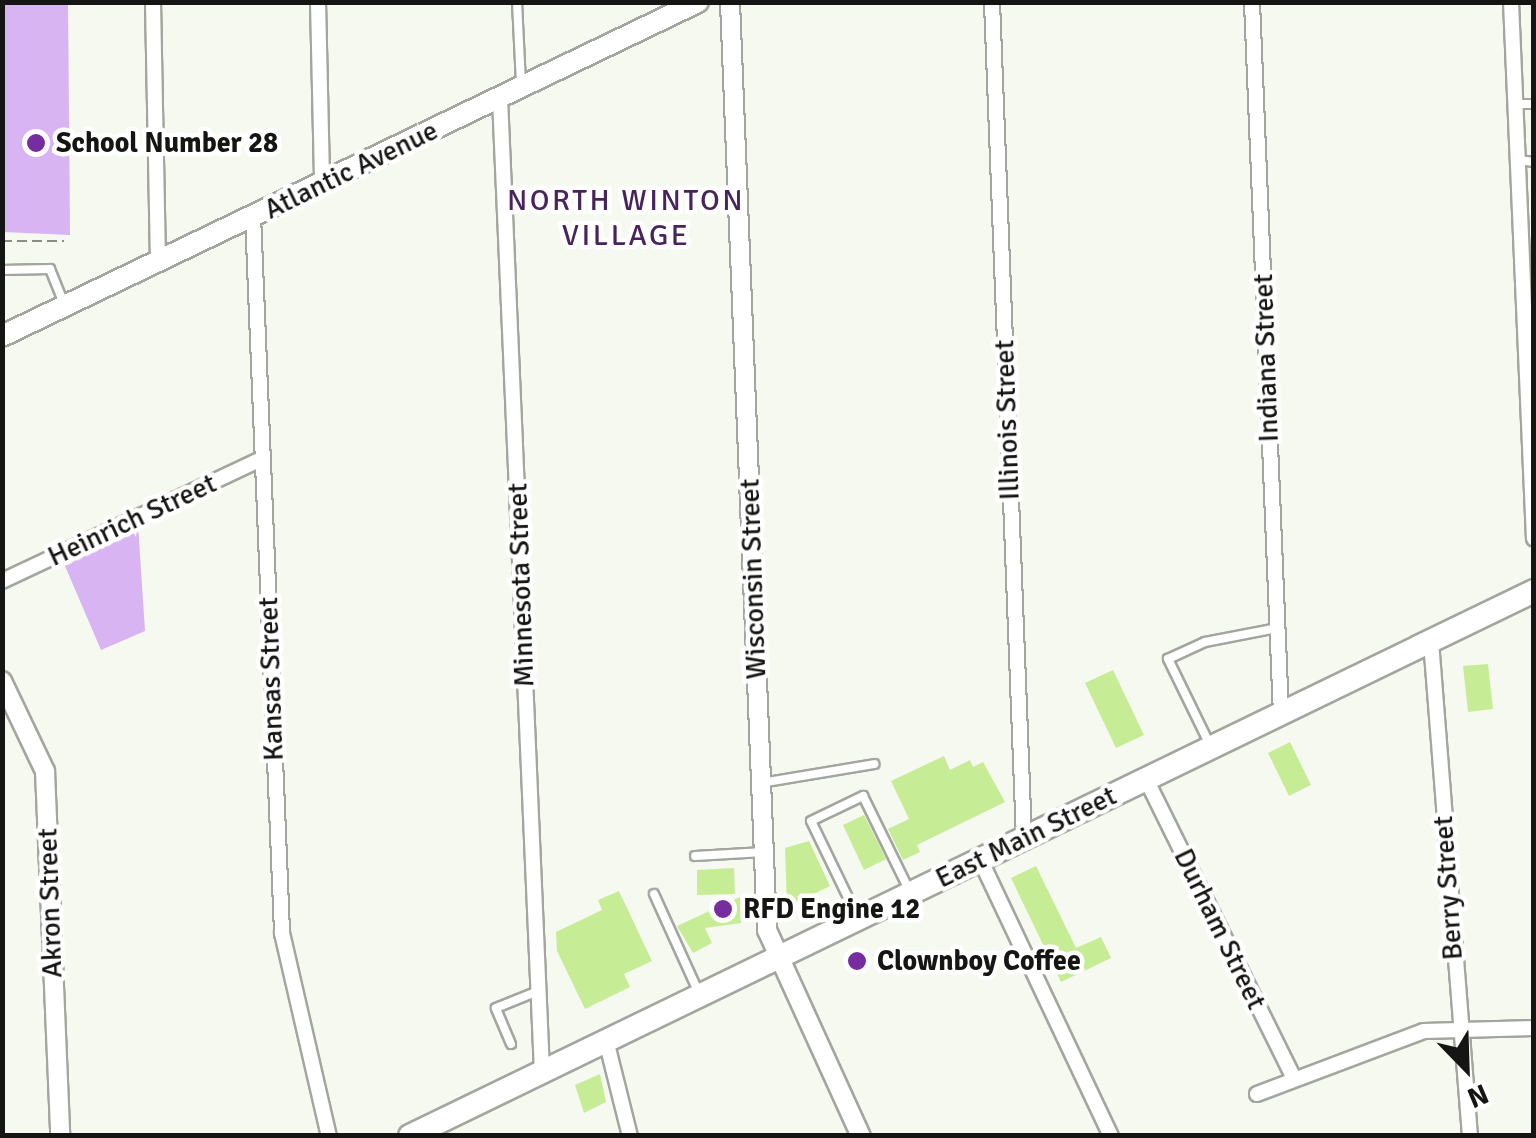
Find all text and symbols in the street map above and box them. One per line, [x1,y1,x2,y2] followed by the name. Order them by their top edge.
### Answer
[259,114,443,226] street label: Atlantic Avenue
[56,126,278,160] place label: School Number 28
[25,132,47,154] marker: School Number 28
[507,183,745,254] district label: NORTH WINTON VILLAGE
[1246,273,1286,443] street label: Indiana Street
[987,339,1027,501] street label: Illinois Street
[43,466,221,574] street label: Heinrich Street
[733,478,773,680] street label: Wisconsin Street
[501,482,541,688] street label: Minnesota Street
[251,596,291,762] street label: Kansas Street
[930,779,1122,895] street label: East Main Street
[1426,815,1470,961] street label: Berry Street
[31,828,69,978] street label: Akron Street
[1167,843,1273,1015] street label: Durham Street
[743,892,920,926] place label: RFD Engine 12
[712,898,734,920] marker: RFD Engine 12
[877,944,1081,978] place label: Clownboy Coffee
[846,950,868,972] marker: Clownboy Coffee
[1416,1018,1516,1118] north arrow
[1462,1076,1493,1115] text: N

